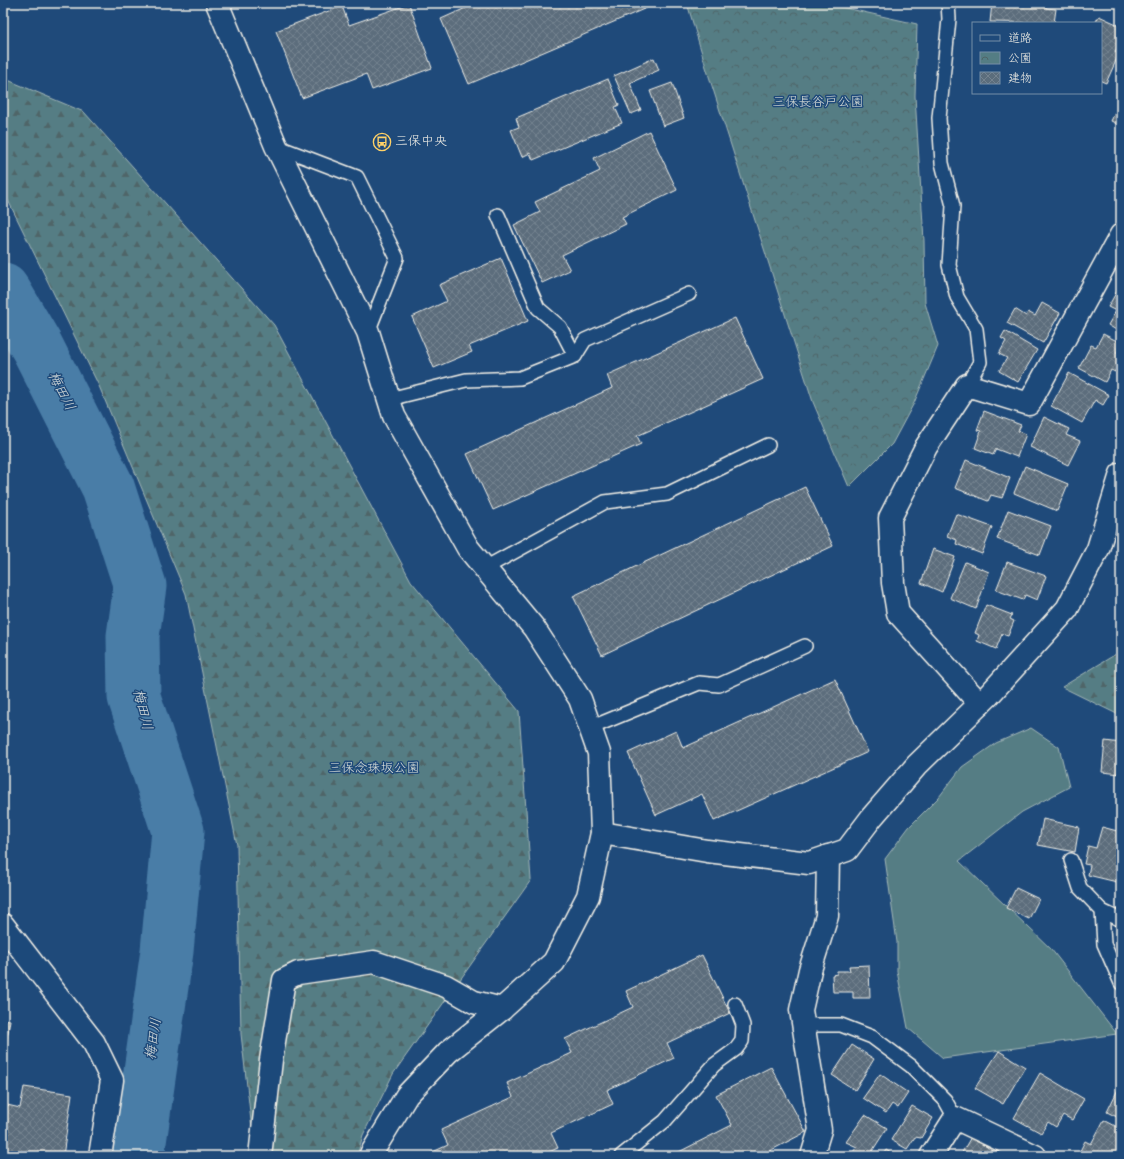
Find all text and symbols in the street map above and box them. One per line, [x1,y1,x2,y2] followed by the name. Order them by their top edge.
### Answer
[972,22,1102,94] legend
[1008,32,1032,47] text: 道路
[1008,52,1032,67] text: 公園
[1008,72,1032,87] text: 建物
[772,95,864,111] park label: 三保長谷戸公園
[372,132,392,152] bus stop icon: 三保中央
[395,134,447,150] place label: 三保中央
[43,369,78,415] water label: 梅田川
[128,687,155,732] water label: 梅田川
[328,761,420,777] park label: 三保念珠坂公園
[143,1017,166,1061] water label: 梅田川

